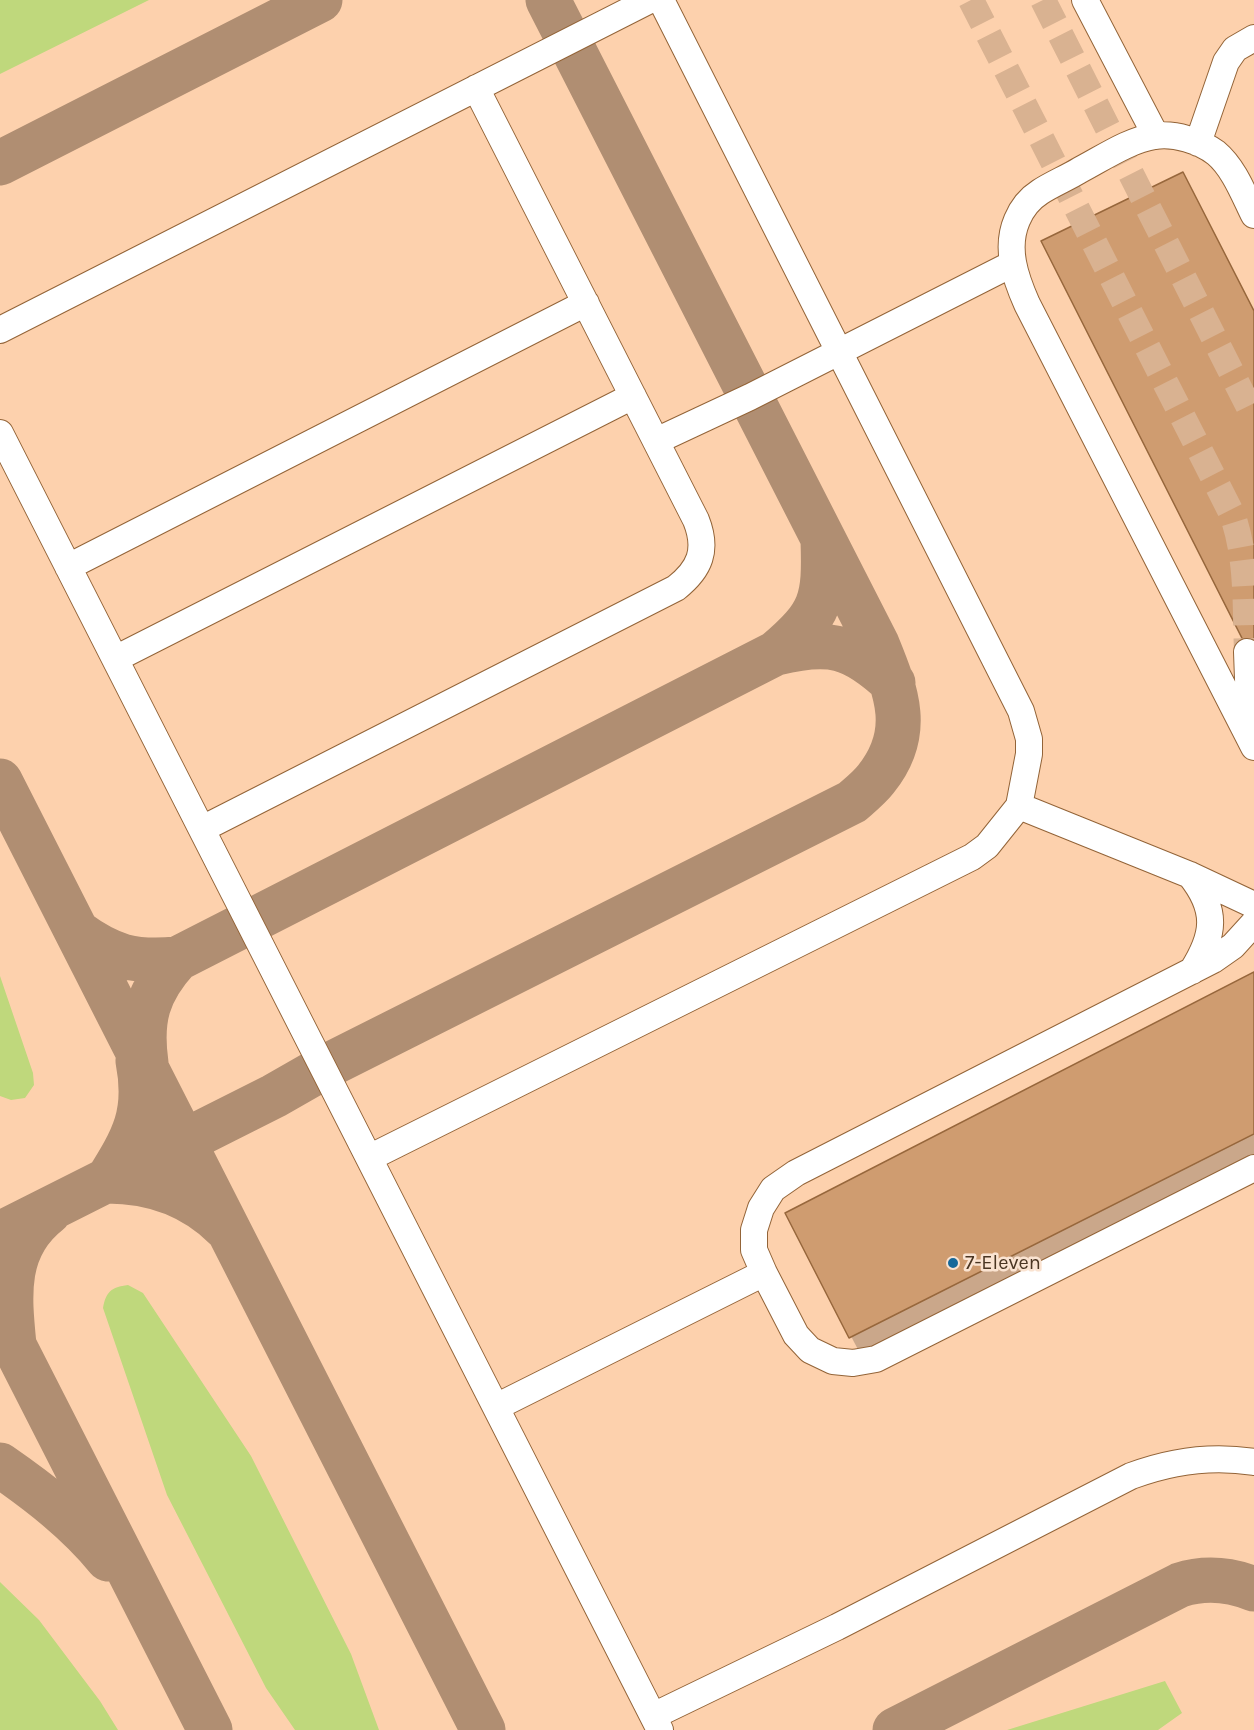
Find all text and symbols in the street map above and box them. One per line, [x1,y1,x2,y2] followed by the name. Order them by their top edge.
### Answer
[965,1251,1041,1275] place label: 7-Eleven
[946,1256,960,1270] marker: 7-Eleven

